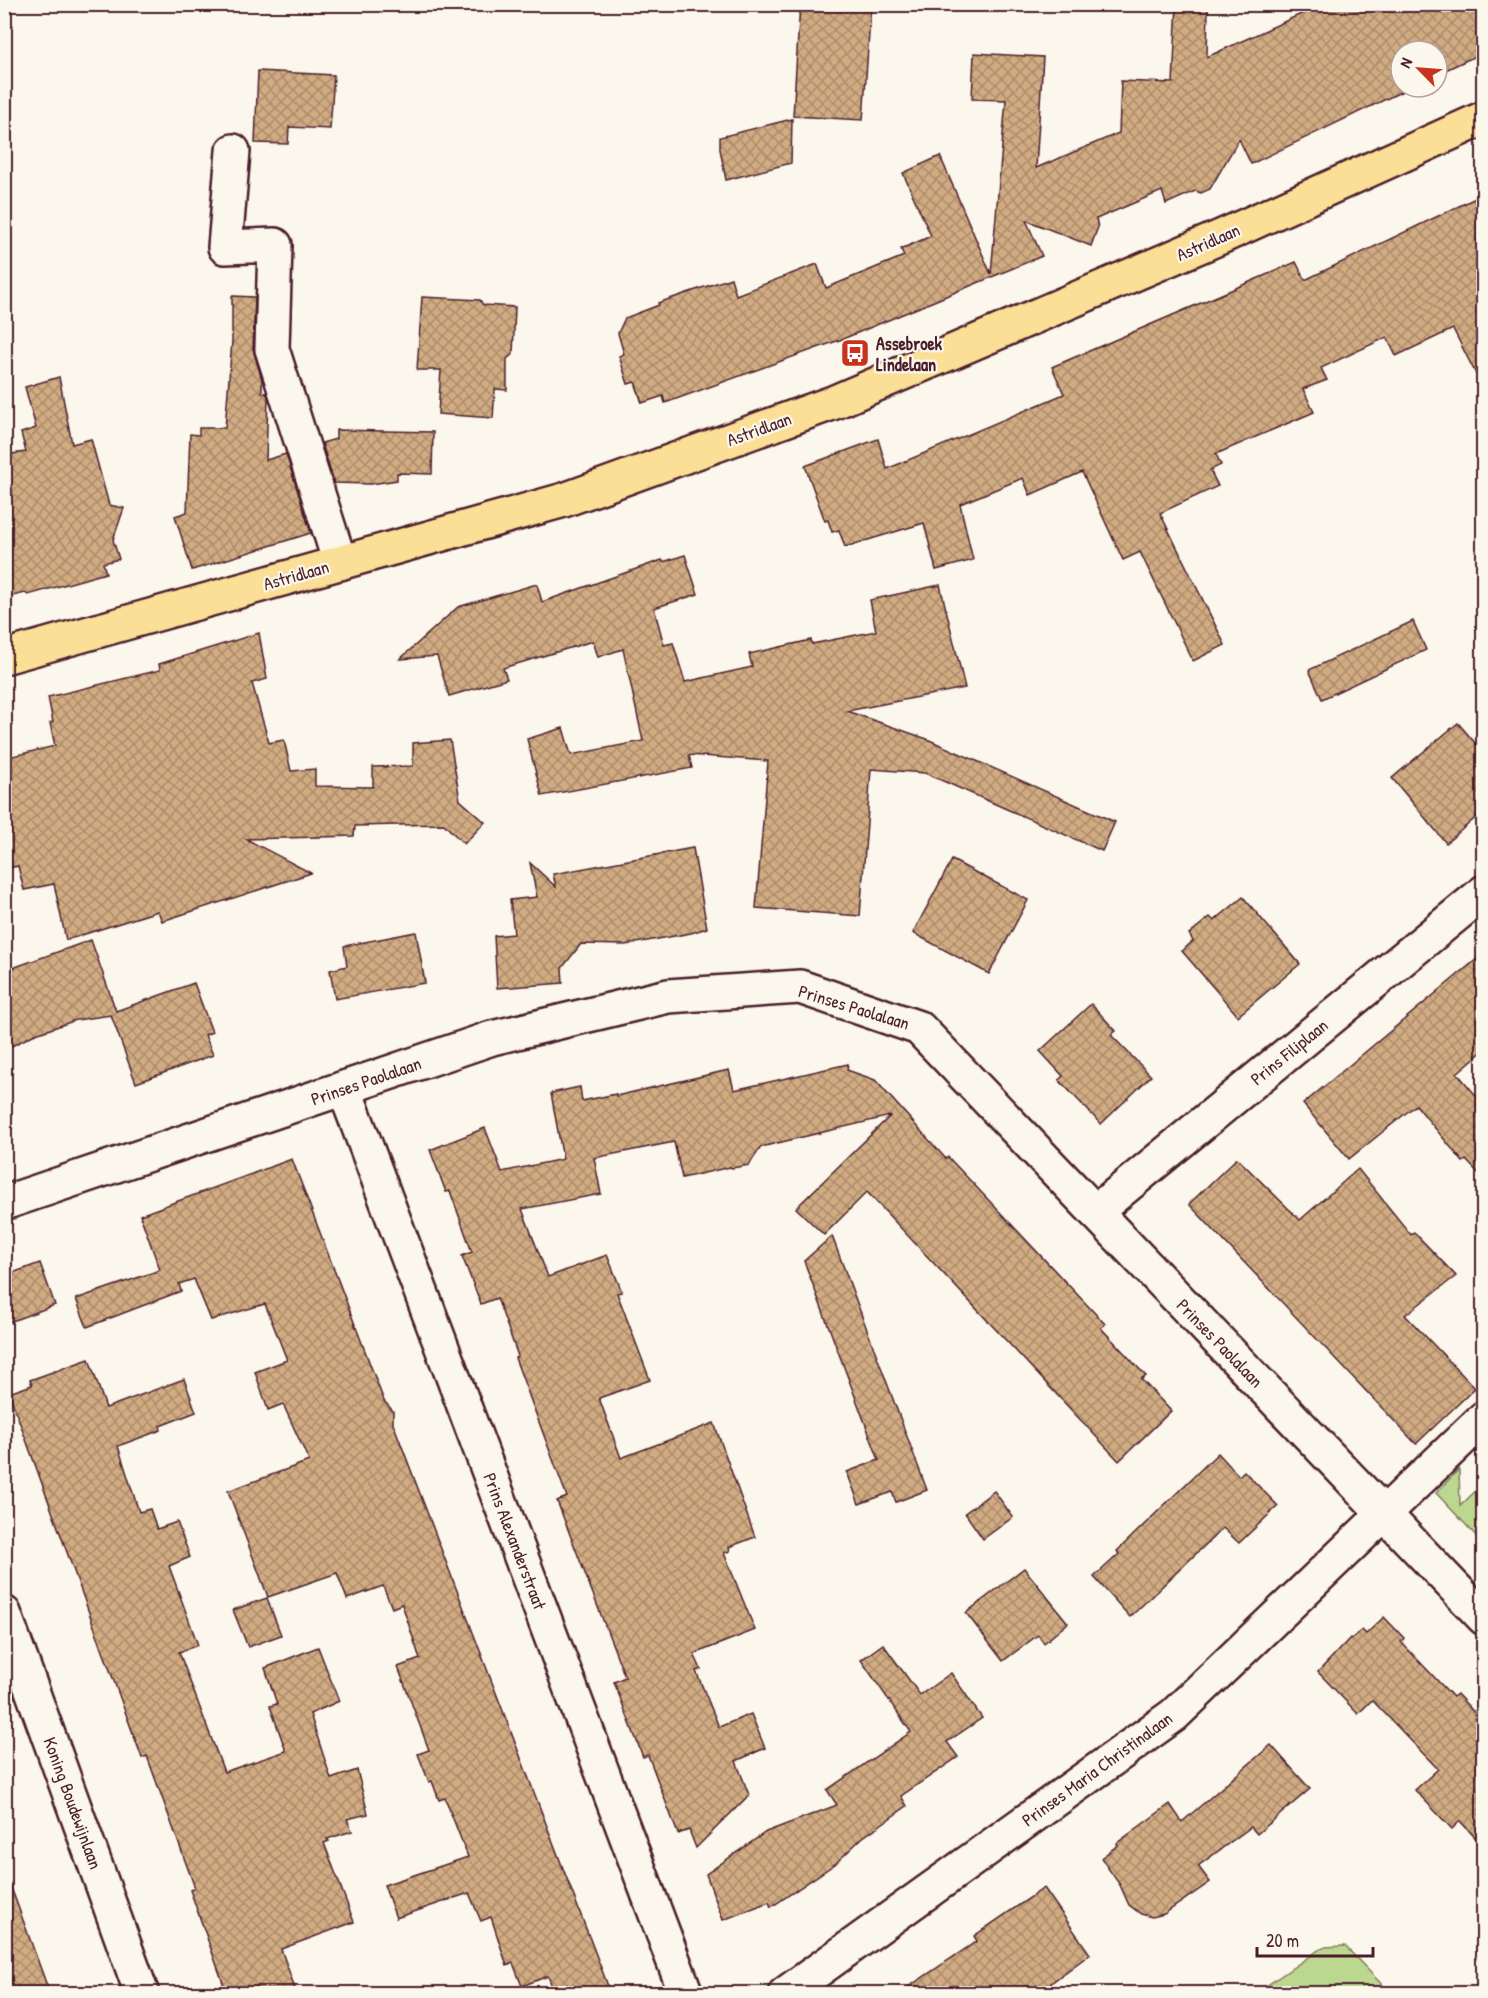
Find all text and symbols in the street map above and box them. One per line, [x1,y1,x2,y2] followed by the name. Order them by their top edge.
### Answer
[1389,39,1449,99] north arrow
[1394,54,1417,71] text: N
[1172,217,1244,267] street label: Astridlaan
[876,331,943,377] place label: Assebroek Lindelaan
[839,337,871,369] bus stop icon: Assebroek Lindelaan
[723,406,795,452] street label: Astridlaan
[260,554,332,596] street label: Astridlaan
[795,978,913,1036] street label: Prinses Paolalaan
[1245,1013,1333,1091] street label: Prins Filiplaan
[308,1050,424,1112] street label: Prinses Paolalaan
[1171,1293,1269,1393] street label: Prinses Paolalaan
[477,1469,553,1614] street label: Prins Alexanderstraat
[1017,1706,1177,1832] street label: Prinses Maria Christinalaan
[38,1734,108,1872] street label: Koning Boudewijnlaan
[1257,1920,1372,1958] scale bar
[1266,1928,1299,1953] text: 20 m

